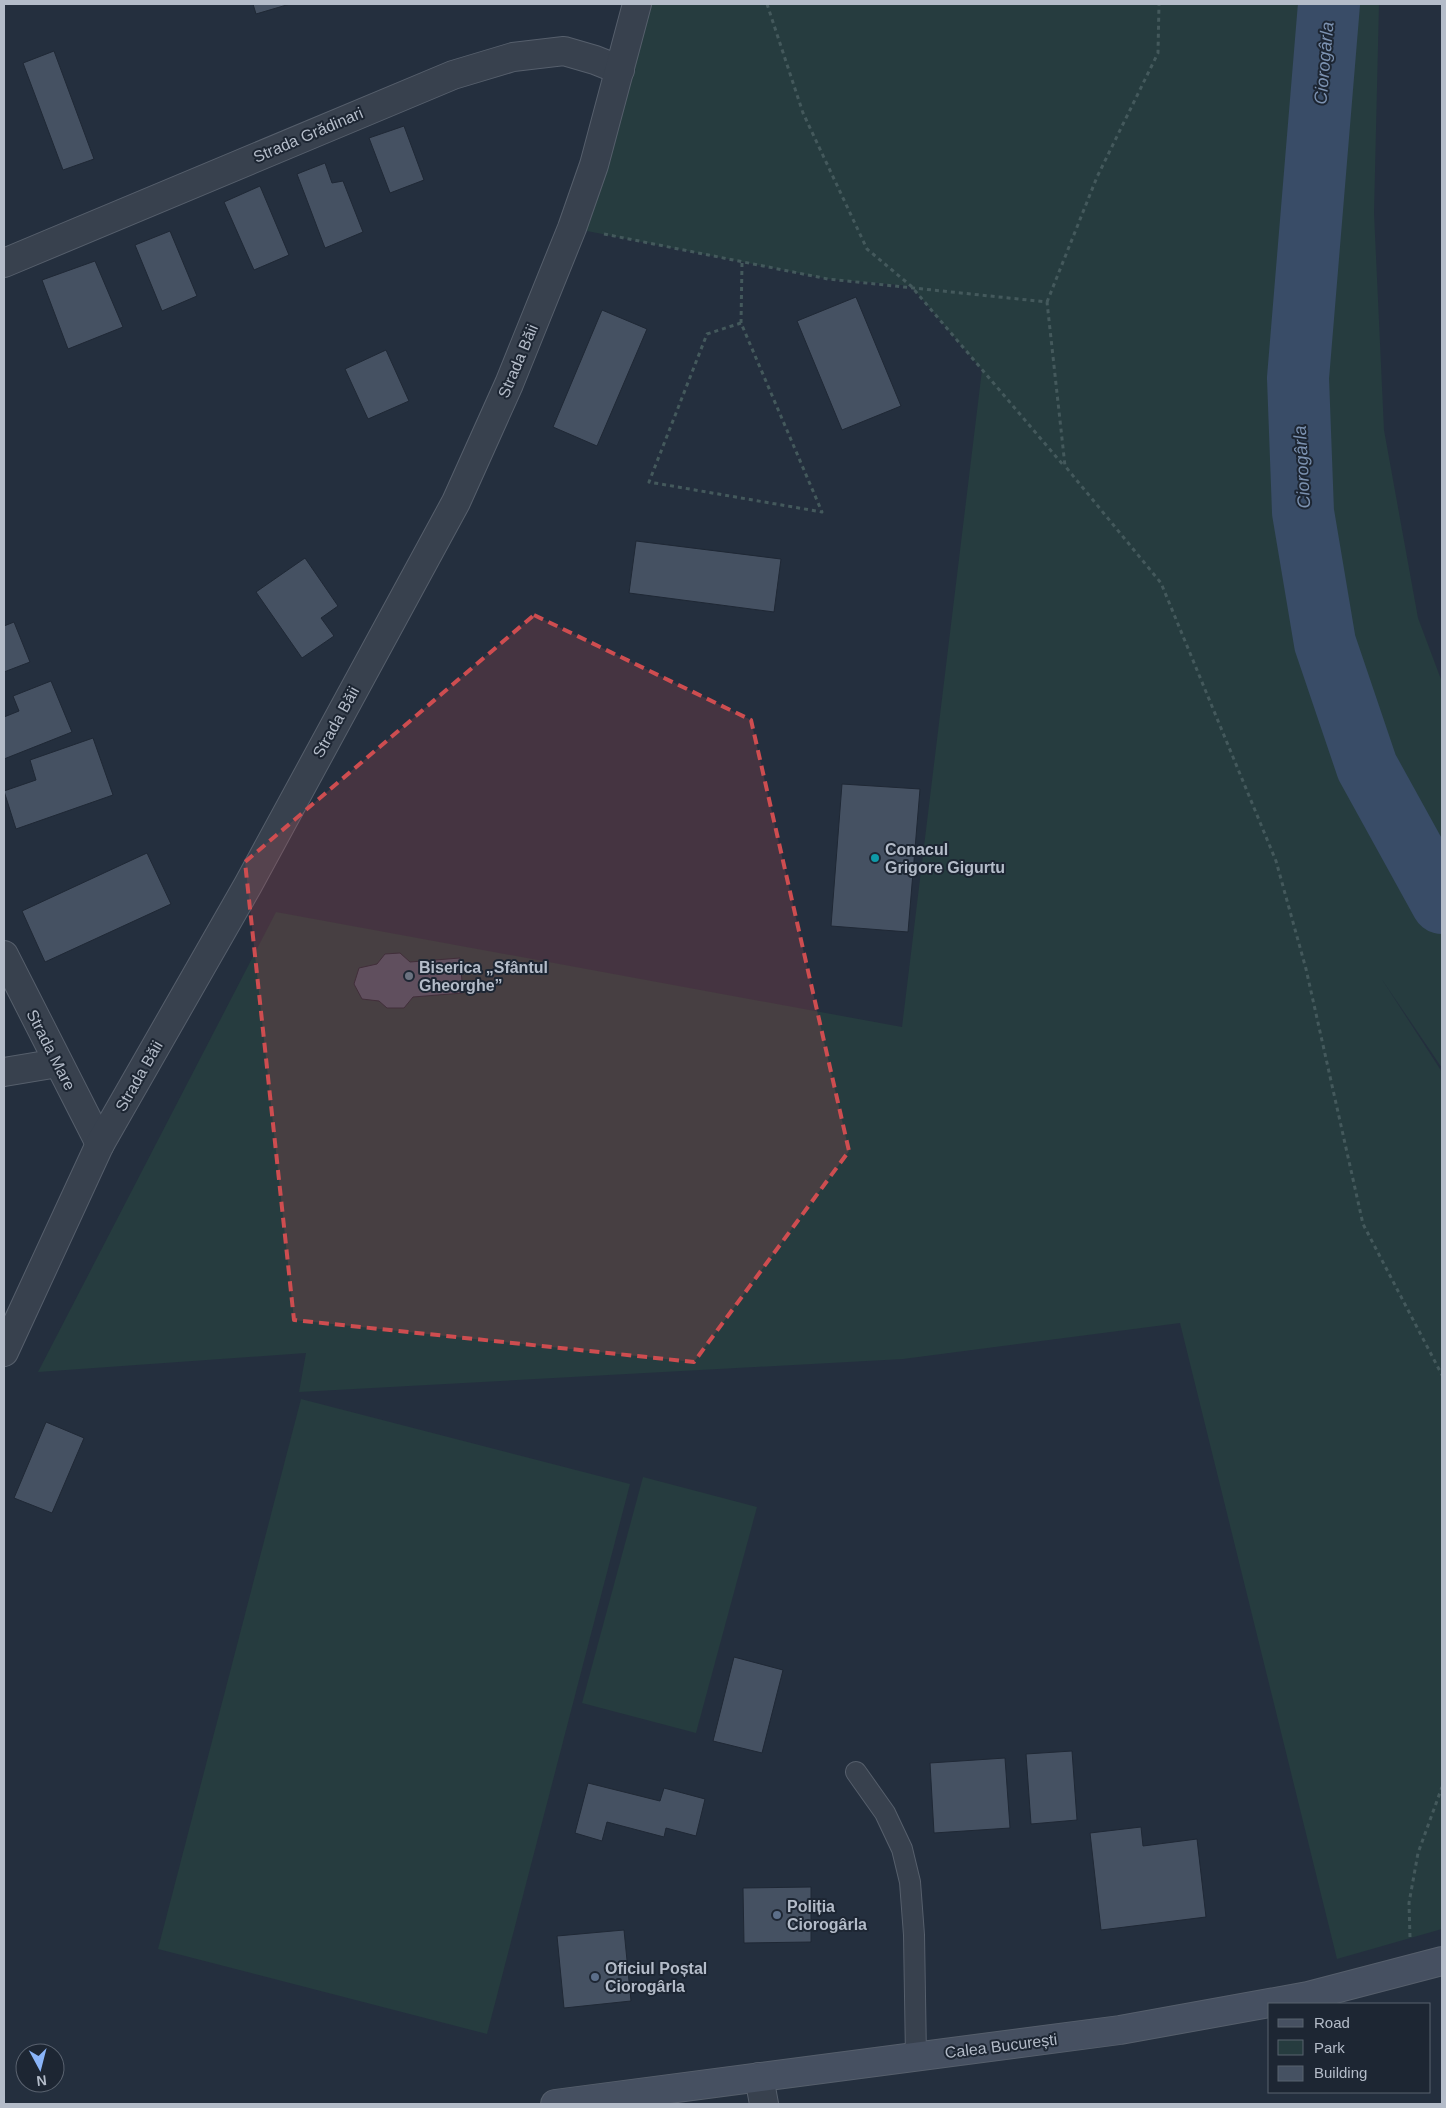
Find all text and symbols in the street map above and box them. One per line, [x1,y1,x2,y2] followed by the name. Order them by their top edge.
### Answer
[1310,21,1338,105] water label: Ciorogârla
[251,104,365,166] street label: Strada Grădinari
[495,322,541,400] street label: Strada Băii
[1290,425,1314,509] water label: Ciorogârla
[310,684,362,760] street label: Strada Băii
[885,841,1005,876] place label: Conacul Grigore Gigurtu
[869,852,881,864] marker: Conacul Grigore Gigurtu
[419,959,548,994] place label: Biserica „Sfântul Gheorghe”
[403,970,415,982] marker: Biserica „Sfântul Gheorghe”
[23,1007,79,1093] street label: Strada Mare
[112,1038,166,1114] street label: Strada Băii
[787,1898,867,1933] place label: Poliția Ciorogârla
[771,1909,783,1921] marker: Poliția Ciorogârla
[605,1960,707,1995] place label: Oficiul Poștal Ciorogârla
[589,1971,601,1983] marker: Oficiul Poștal Ciorogârla
[1268,2003,1431,2093] legend
[1314,2014,1350,2031] text: Road
[944,2031,1058,2061] street label: Calea București
[1314,2039,1345,2056] text: Park
[15,2043,65,2093] north arrow
[1314,2064,1367,2081] text: Building
[36,2072,48,2089] text: N

